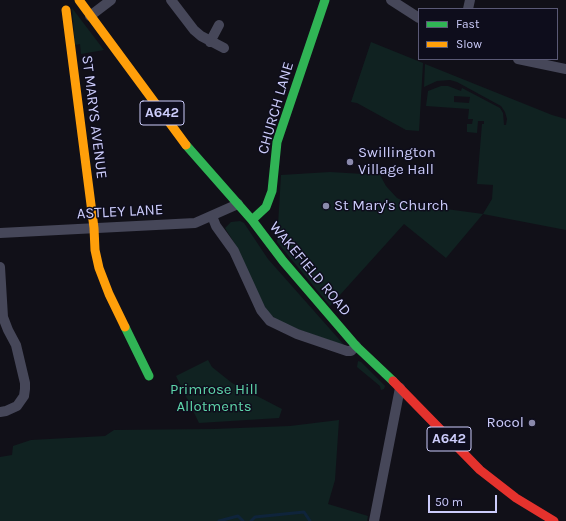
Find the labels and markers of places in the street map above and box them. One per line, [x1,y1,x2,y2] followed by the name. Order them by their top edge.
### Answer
[358,144,436,179] place label: Swillington Village Hall
[345,157,355,167] marker: Swillington Village Hall
[334,197,449,215] place label: St Mary's Church
[321,201,331,211] marker: St Mary's Church
[486,414,524,432] place label: Rocol
[527,418,537,428] marker: Rocol

